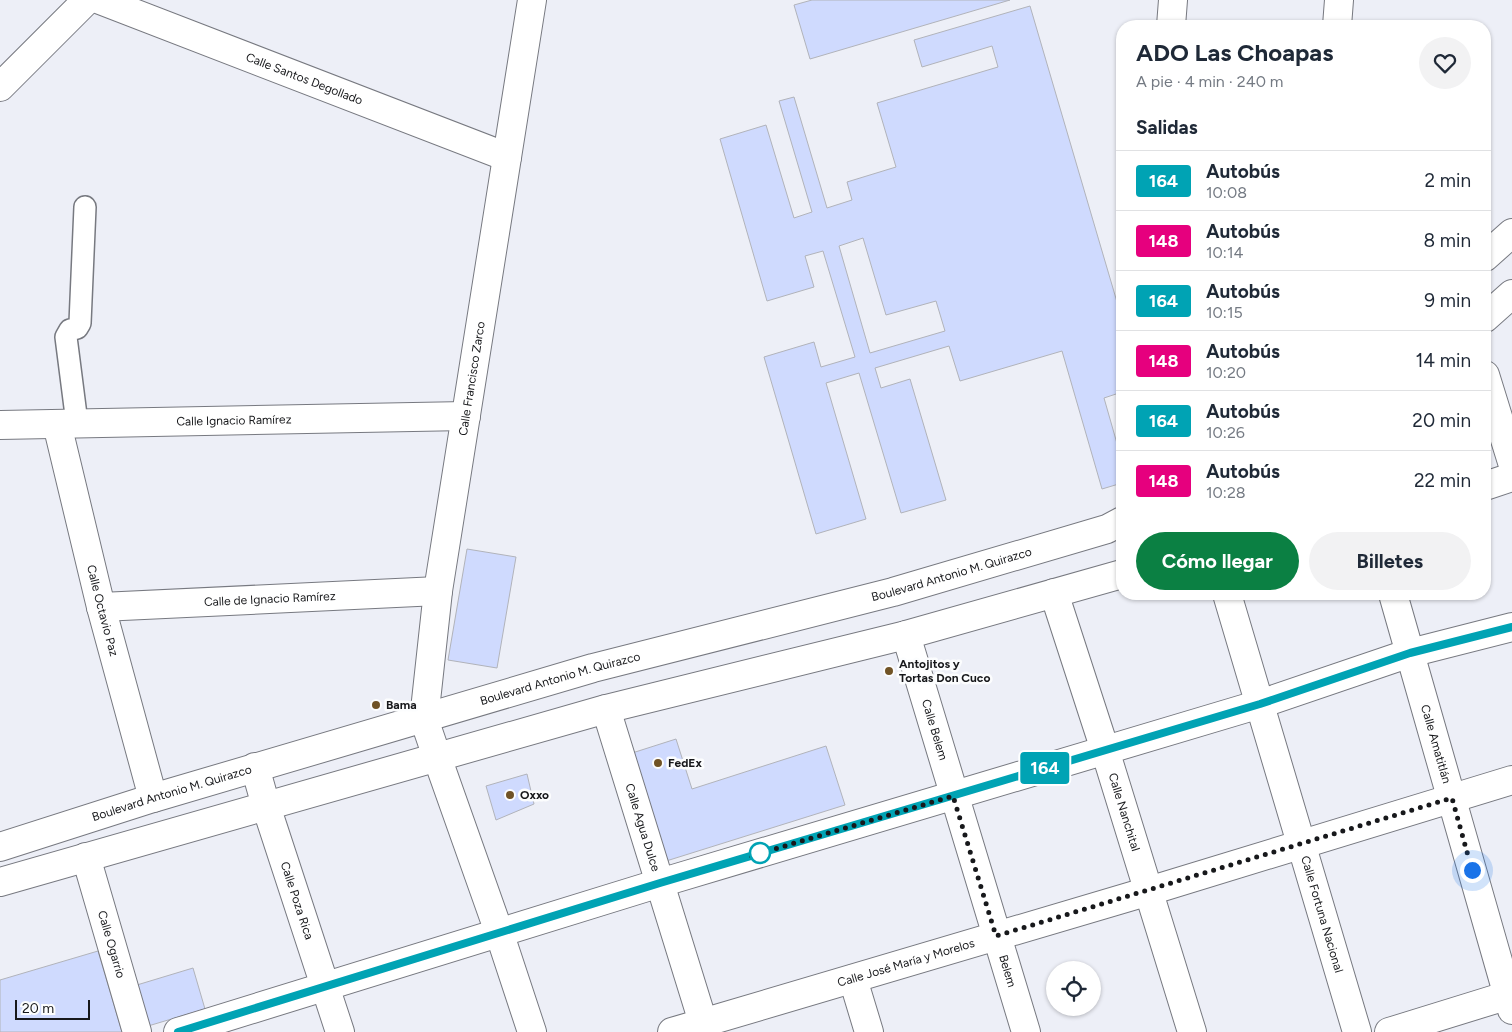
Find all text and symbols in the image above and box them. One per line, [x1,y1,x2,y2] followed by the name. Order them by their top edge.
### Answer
[1419,37,1471,89] button: heart
[1136,38,1333,67] text: ADO Las Choapas
[244,50,365,108] street label: Calle Santos Degollado
[1136,72,1283,91] text: A pie · 4 min · 240 m
[1136,116,1198,139] text: Salidas
[1206,160,1280,183] text: Autobús
[1425,169,1471,192] text: 2 min
[1149,170,1178,192] text: 164
[1206,183,1247,202] text: 10:08
[1206,220,1280,243] text: Autobús
[1423,229,1471,252] text: 8 min
[1148,230,1179,252] text: 148
[1206,243,1243,262] text: 10:14
[1206,280,1280,303] text: Autobús
[1424,289,1471,312] text: 9 min
[1149,290,1178,312] text: 164
[1206,303,1243,322] text: 10:15
[456,320,488,437] street label: Calle Francisco Zarco
[1206,340,1280,363] text: Autobús
[1415,349,1471,372] text: 14 min
[1148,350,1179,372] text: 148
[1206,363,1246,382] text: 10:20
[1206,400,1280,423] text: Autobús
[1412,409,1471,432] text: 20 min
[1149,410,1178,432] text: 164
[176,412,292,429] street label: Calle Ignacio Ramírez
[1206,423,1245,442] text: 10:26
[1206,460,1280,483] text: Autobús
[1414,469,1471,492] text: 22 min
[1148,470,1179,492] text: 148
[1206,483,1246,502] text: 10:28
[1136,532,1299,590] button: Cómo llegar
[1309,532,1471,590] button: Billetes
[870,545,1033,604] street label: Boulevard Antonio M. Quirazco
[84,563,121,658] street label: Calle Octavio Paz
[204,589,336,609] street label: Calle de Ignacio Ramírez
[478,649,642,708] street label: Boulevard Antonio M. Quirazco
[899,657,990,685] place label: Antojitos y Tortas Don Cuco
[883,665,895,677] marker: Antojitos y Tortas Don Cuco
[386,698,417,712] place label: Bama
[919,698,950,762] street label: Calle Belem
[370,699,382,711] marker: Bama
[1418,703,1454,785] street label: Calle Amatitlán
[1016,752,1074,784] line badge: 164
[668,756,702,770] place label: FedEx
[652,757,664,769] marker: FedEx
[1030,757,1060,779] text: 164
[90,762,253,824] street label: Boulevard Antonio M. Quirazco
[1106,771,1143,853] street label: Calle Nanchital
[623,782,663,873] street label: Calle Agua Dulce
[520,788,549,802] place label: Oxxo
[504,789,516,801] marker: Oxxo
[749,842,771,864] unlabelled marker
[1298,854,1346,974] street label: Calle Fortuna Nacional
[1460,858,1485,883] your location
[278,860,316,941] street label: Calle Poza Rica
[95,909,128,980] street label: Calle Ogarrio
[836,936,977,990] street label: Calle José María y Morelos
[996,953,1019,989] street label: Belem
[1046,961,1101,1016] map controls
[1046,961,1101,1016] button: locate
[15,997,90,1020] scale bar
[22,1000,54,1017] text: 20 m

